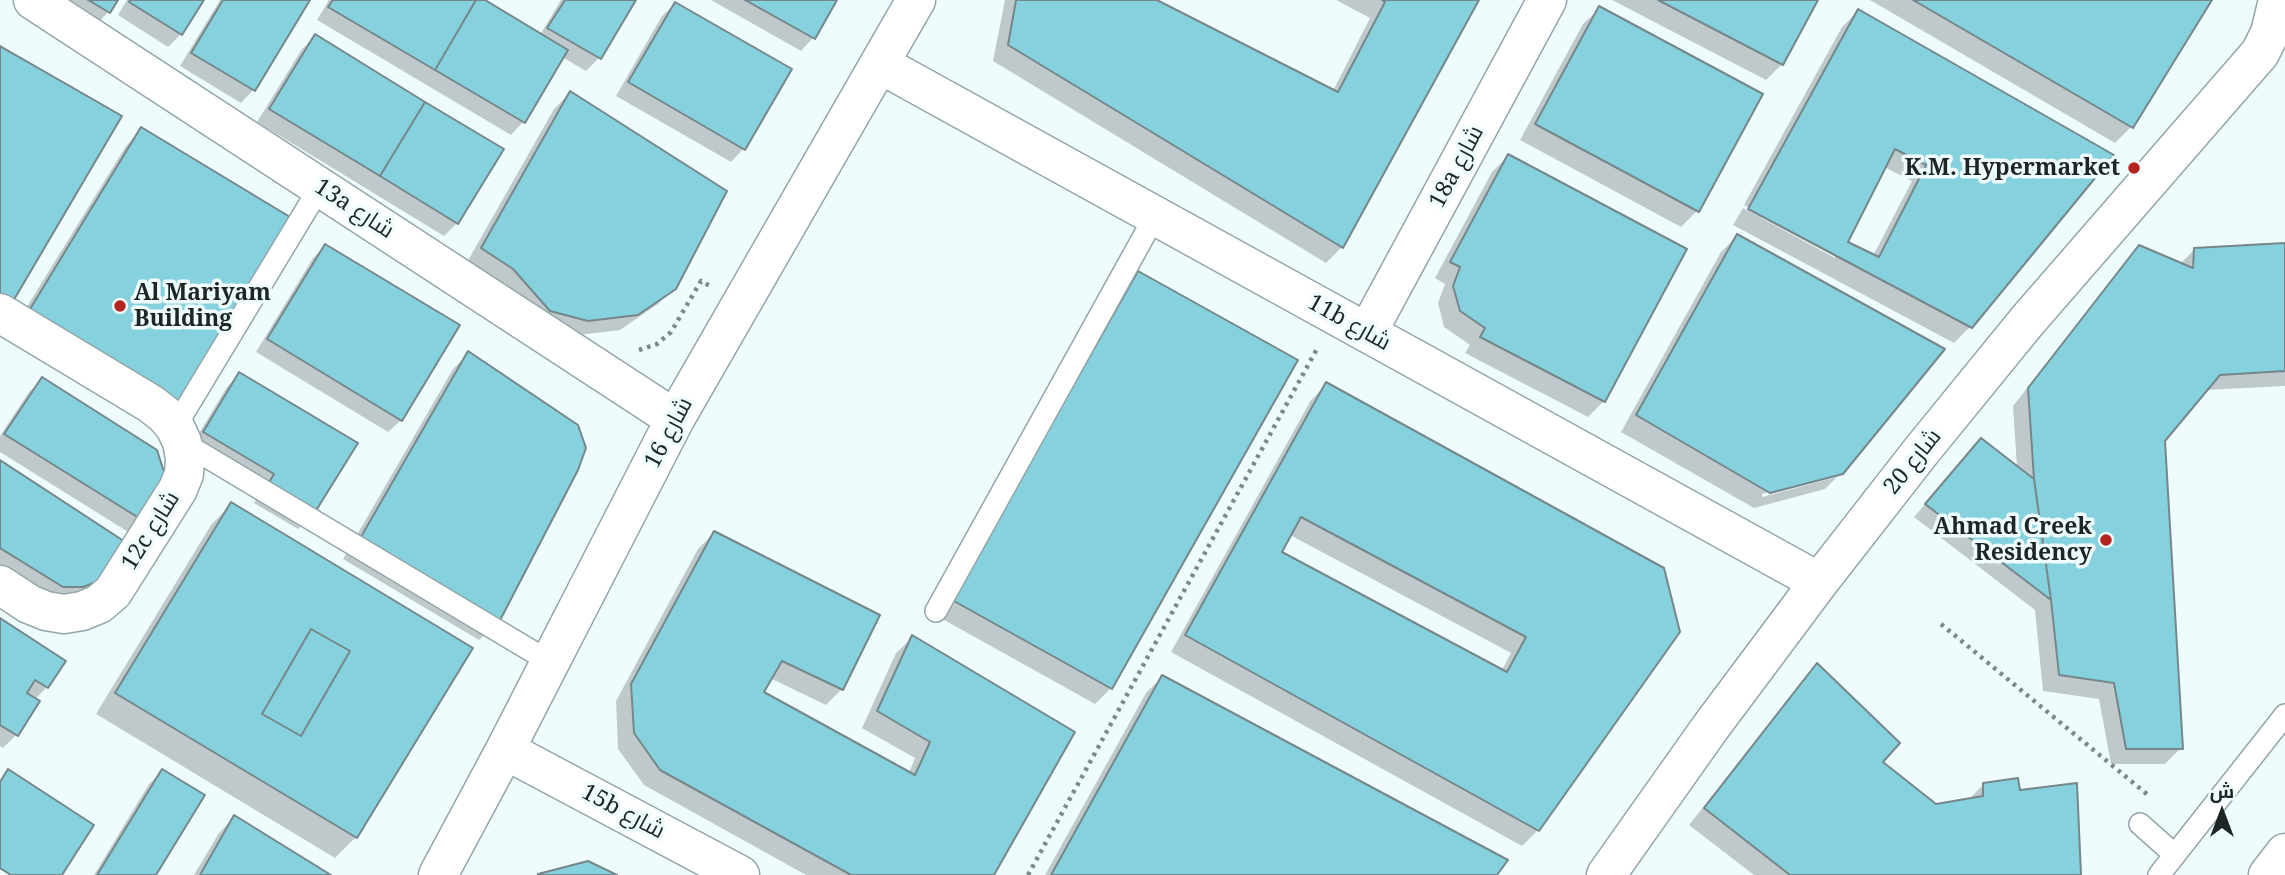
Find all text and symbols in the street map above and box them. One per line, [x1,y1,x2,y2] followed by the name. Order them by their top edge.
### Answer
[1424,121,1490,213] street label: 18a شارع
[1904,154,2120,182] place label: K.M. Hypermarket
[2126,160,2142,176] marker: K.M. Hypermarket
[309,173,399,245] street label: 13a شارع
[134,279,271,333] place label: Al Mariyam Building
[1303,289,1395,357] street label: 11b شارع
[112,298,128,314] marker: Al Mariyam Building
[639,393,699,473] street label: شارع 16
[1878,424,1948,500] street label: شارع 20
[116,487,186,575] street label: 12c شارع
[1934,513,2092,567] place label: Ahmad Creek Residency
[2098,532,2114,548] marker: Ahmad Creek Residency
[2187,777,2257,847] north arrow
[2210,778,2234,804] text: ش
[577,779,669,845] street label: 15b شارع

